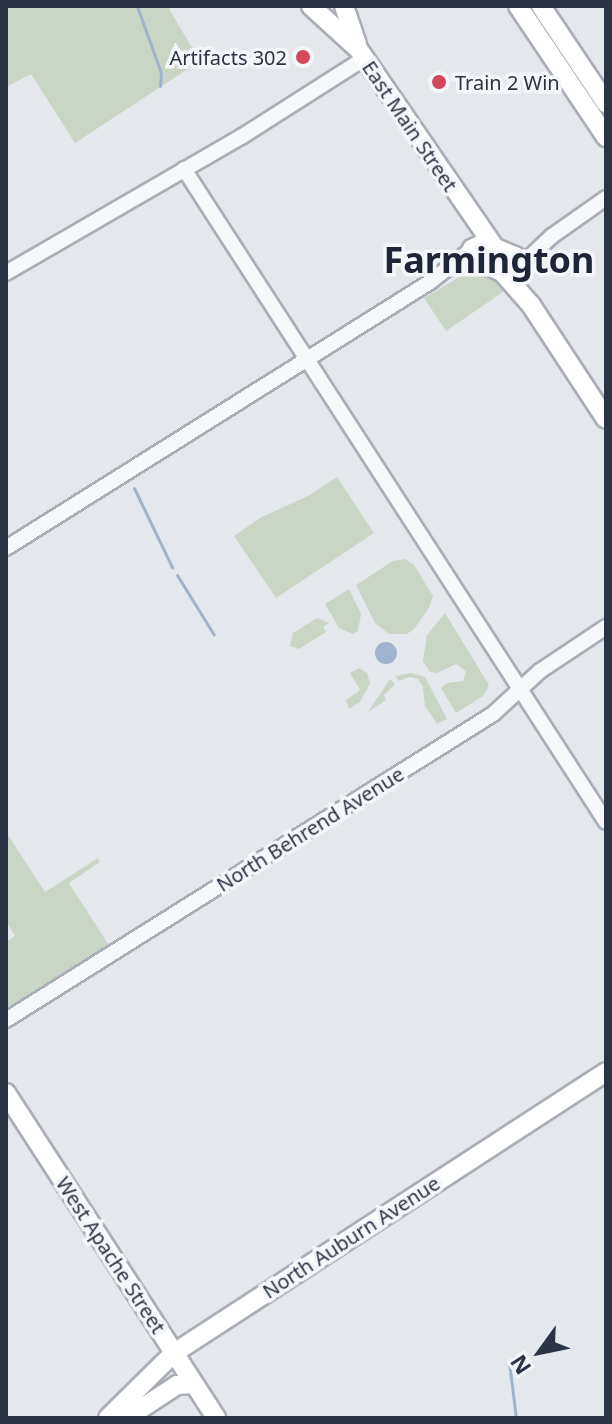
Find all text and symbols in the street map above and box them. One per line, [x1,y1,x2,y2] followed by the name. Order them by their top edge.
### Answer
[170,45,287,69] place label: Artifacts 302
[294,48,312,66] marker: Artifacts 302
[357,56,463,196] street label: East Main Street
[455,70,560,94] place label: Train 2 Win
[430,73,448,91] marker: Train 2 Win
[384,238,594,282] district label: Farmington
[212,762,408,896] street label: North Behrend Avenue
[258,1171,444,1303] street label: North Auburn Avenue
[51,1172,171,1338] street label: West Apache Street
[500,1312,580,1392] north arrow
[502,1349,537,1381] text: N

